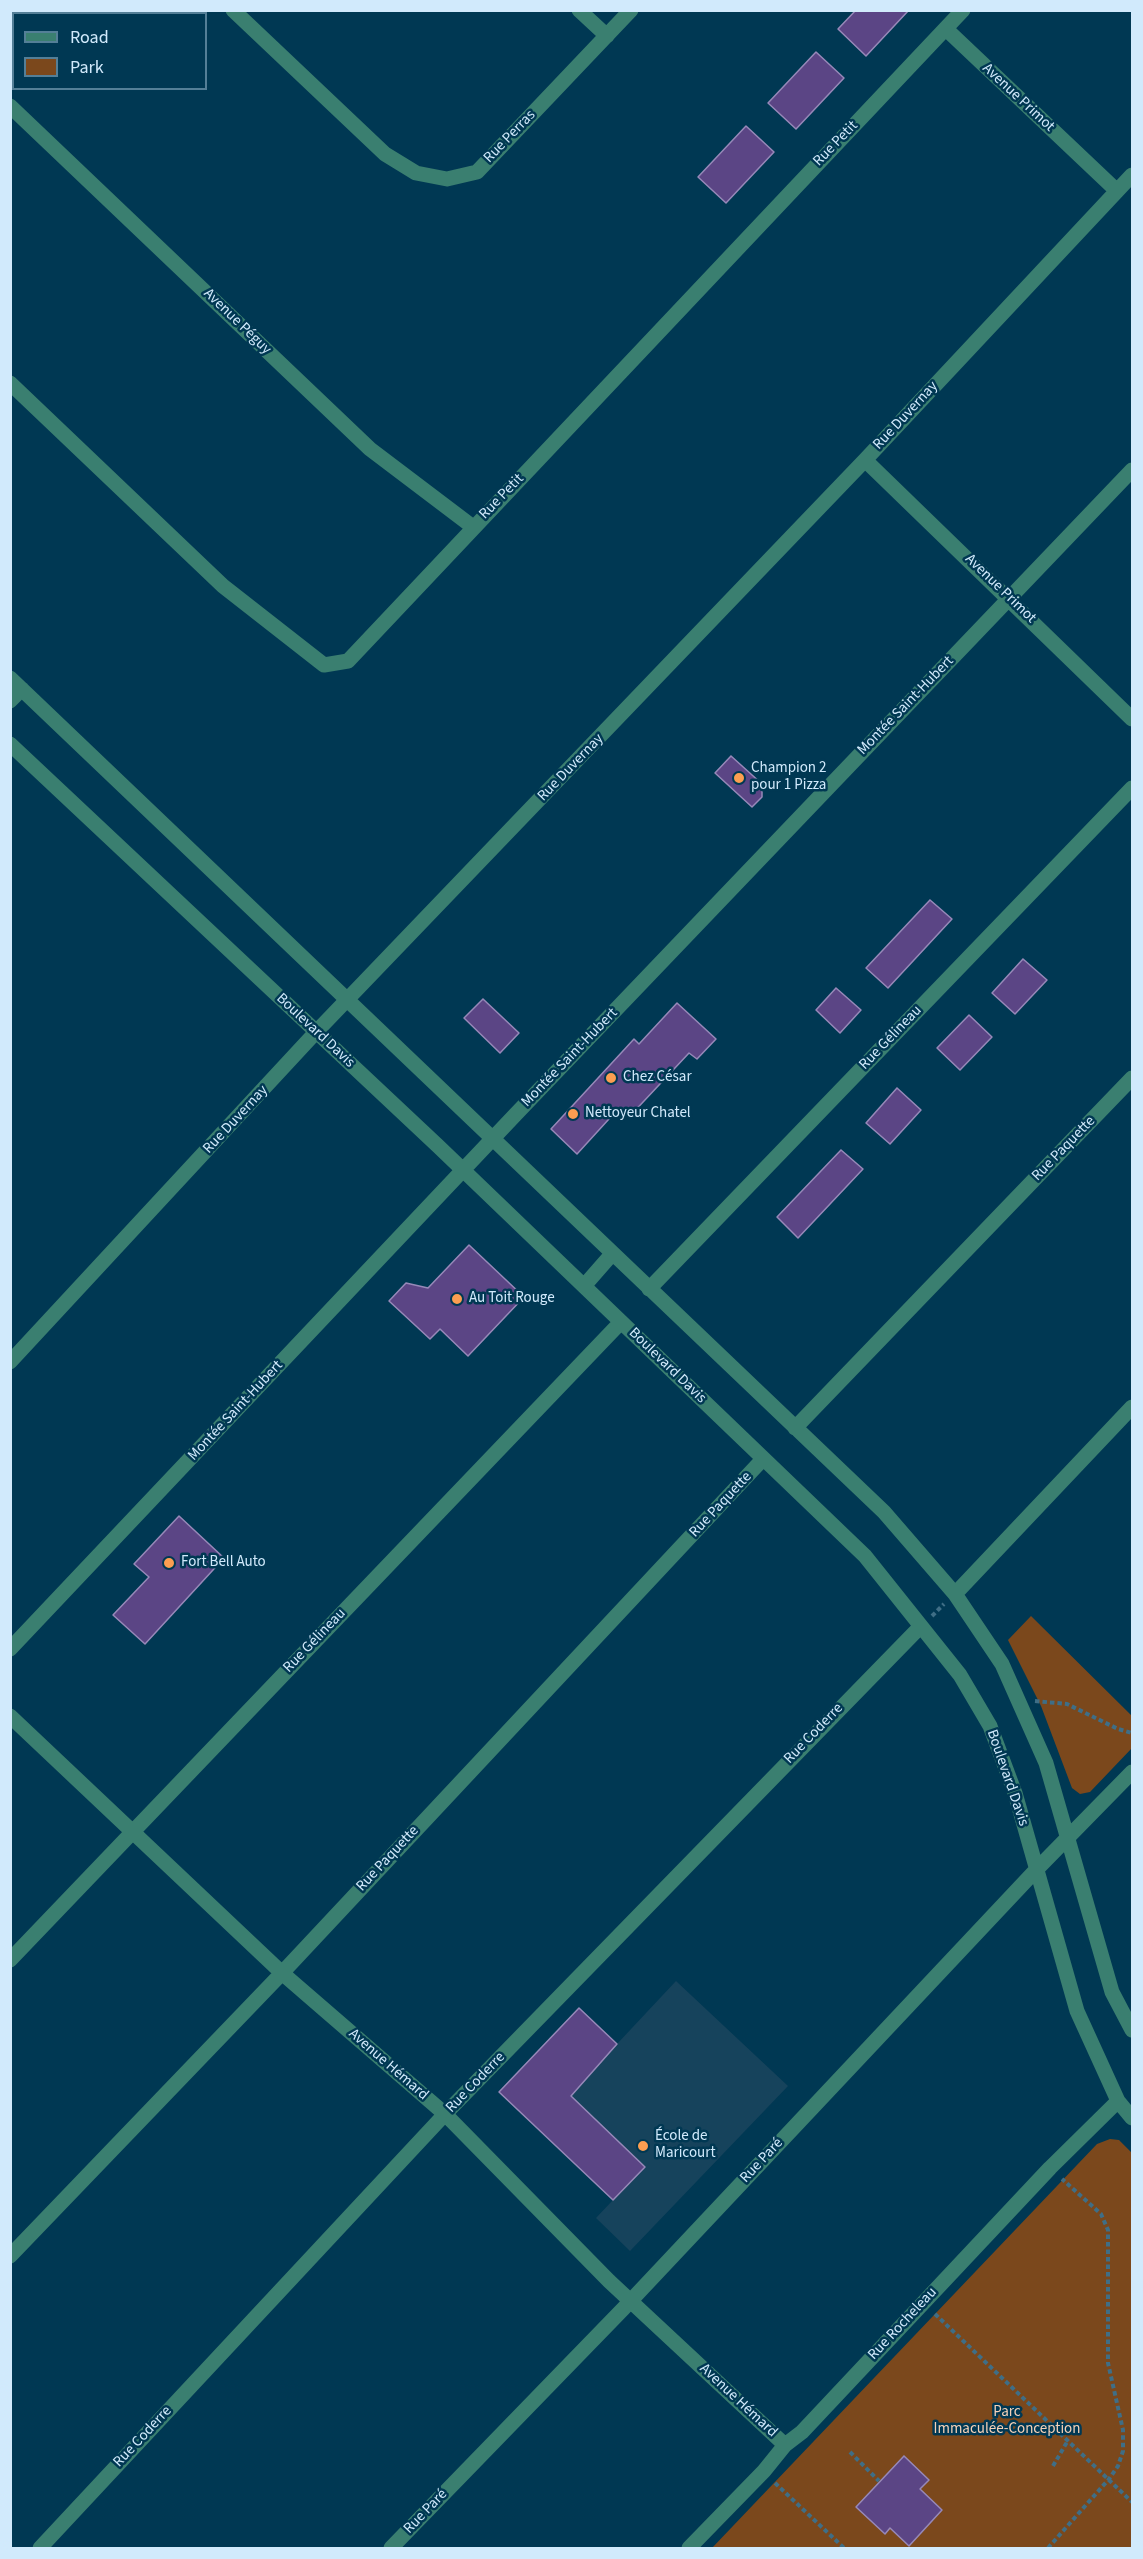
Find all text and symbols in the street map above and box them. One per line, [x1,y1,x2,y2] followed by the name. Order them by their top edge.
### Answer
[12,12,207,90] legend
[70,25,109,50] text: Road
[70,55,104,80] text: Park
[978,60,1058,136] street label: Avenue Primot
[480,107,540,167] street label: Rue Perras
[810,117,862,171] street label: Rue Petit
[199,285,275,359] street label: Avenue Péguy
[870,378,942,454] street label: Rue Duvernay
[476,470,528,524] street label: Rue Petit
[961,551,1039,627] street label: Avenue Primot
[854,653,958,759] street label: Montée Saint-Hubert
[534,730,608,806] street label: Rue Duvernay
[751,760,827,795] place label: Champion 2 pour 1 Pizza
[732,771,746,785] marker: Champion 2 pour 1 Pizza
[272,990,358,1072] street label: Boulevard Davis
[856,1002,926,1074] street label: Rue Gélineau
[518,1005,622,1111] street label: Montée Saint-Hubert
[623,1069,692,1087] place label: Chez César
[604,1071,618,1085] marker: Chez César
[200,1082,272,1158] street label: Rue Duvernay
[585,1105,691,1123] place label: Nettoyeur Chatel
[566,1107,580,1121] marker: Nettoyeur Chatel
[1029,1113,1099,1185] street label: Rue Paquette
[469,1290,555,1308] place label: Au Toit Rouge
[450,1292,464,1306] marker: Au Toit Rouge
[624,1324,710,1408] street label: Boulevard Davis
[185,1357,287,1465] street label: Montée Saint-Hubert
[686,1468,756,1542] street label: Rue Paquette
[181,1554,266,1572] place label: Fort Bell Auto
[162,1556,176,1570] marker: Fort Bell Auto
[280,1605,350,1677] street label: Rue Gélineau
[781,1700,847,1768] street label: Rue Coderre
[982,1727,1032,1829] street label: Boulevard Davis
[353,1822,423,1896] street label: Rue Paquette
[344,2025,432,2105] street label: Avenue Hémard
[443,2049,509,2117] street label: Rue Coderre
[655,2128,715,2163] place label: École de Maricourt
[737,2135,787,2187] street label: Rue Paré
[636,2139,650,2153] marker: École de Maricourt
[865,2284,941,2364] street label: Rue Rocheleau
[695,2360,781,2442] street label: Avenue Hémard
[110,2403,176,2471] street label: Rue Coderre
[934,2404,1080,2439] park label: Parc Immaculée-Conception
[400,2486,452,2538] street label: Rue Paré

